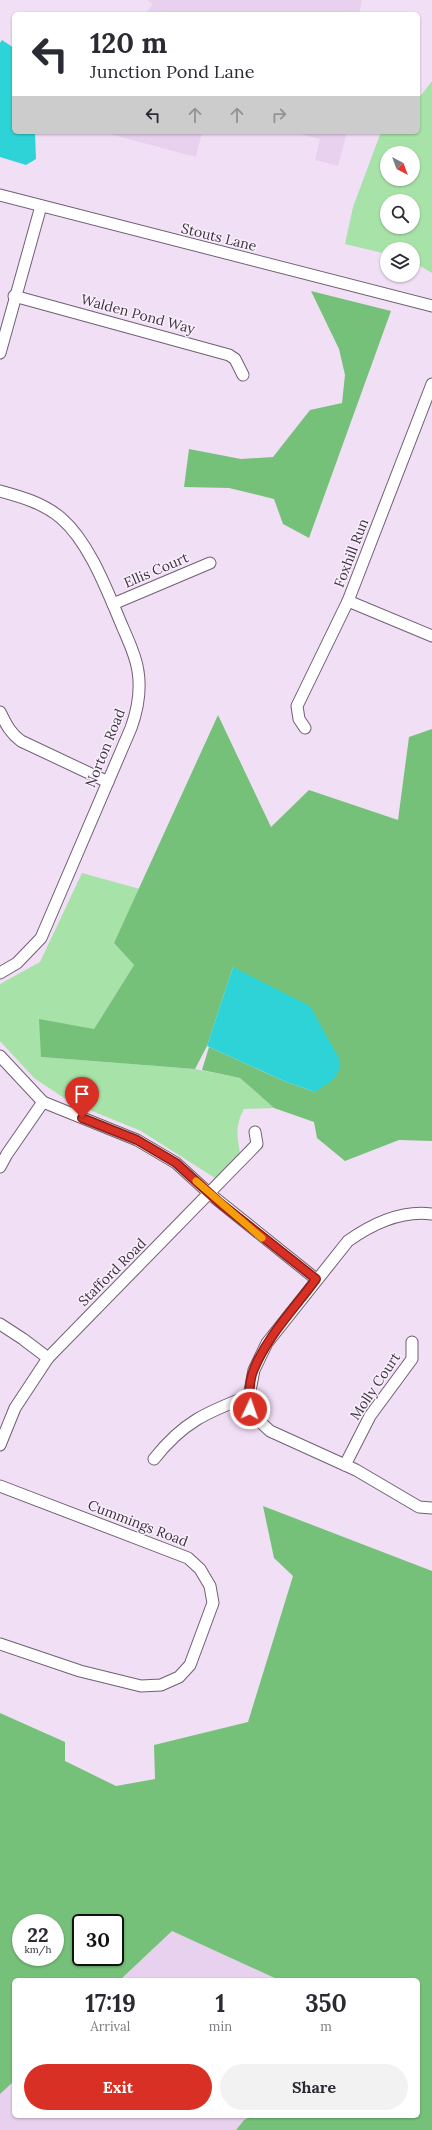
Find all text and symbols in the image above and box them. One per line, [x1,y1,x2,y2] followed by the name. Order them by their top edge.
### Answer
[90,25,167,61] text: 120 m
[24,28,76,80] icon: left
[90,60,255,83] text: Junction Pond Lane
[142,104,164,126] icon: left
[184,104,206,126] icon: ahead
[226,104,248,126] icon: ahead
[268,104,290,126] icon: right
[380,146,420,186] north arrow
[380,146,420,282] map controls
[380,194,420,234] button: search
[179,219,259,255] street label: Stouts Lane
[380,242,420,282] button: layers
[79,290,198,338] street label: Walden Pond Way
[330,516,373,590] street label: Foxhill Run
[121,548,191,592] street label: Ellis Court
[81,706,129,790] street label: Norton Road
[65,1077,99,1118] pin
[71,1083,93,1105] icon: arrive
[74,1234,150,1310] street label: Stafford Road
[346,1348,404,1423] street label: Molly Court
[229,1388,271,1430] position arrow
[85,1496,191,1550] street label: Cummings Road
[72,1914,124,1966] speed limit sign: 30
[27,1922,49,1947] text: 22
[24,1943,52,1956] text: km/h
[85,1988,136,2019] text: 17:19
[216,1988,225,2019] text: 1
[305,1988,347,2019] text: 350
[91,2018,130,2035] text: Arrival
[209,2018,232,2035] text: min
[320,2018,332,2035] text: m
[24,2064,212,2110] button: Exit
[220,2064,408,2110] button: Share

